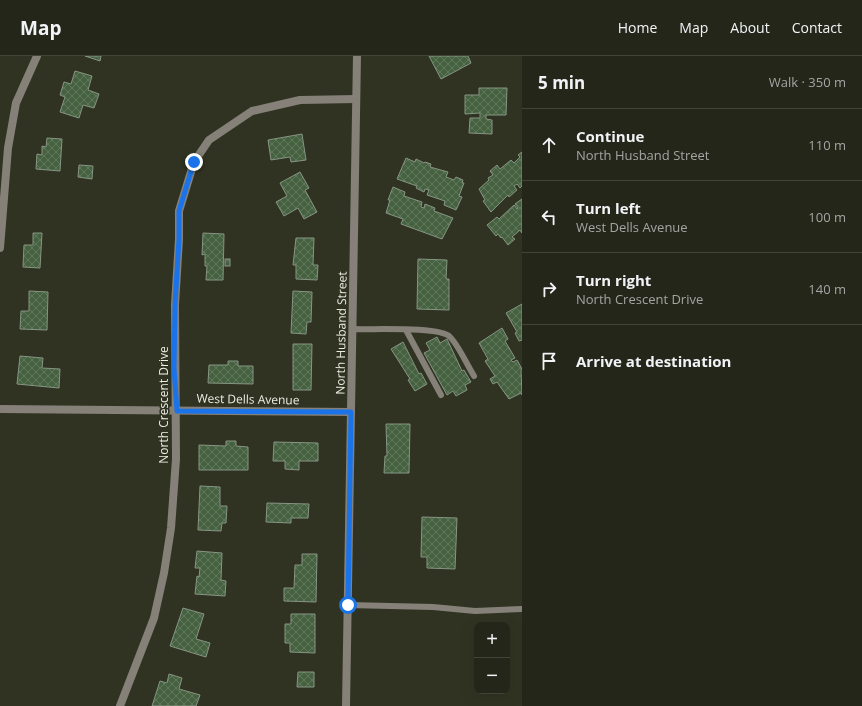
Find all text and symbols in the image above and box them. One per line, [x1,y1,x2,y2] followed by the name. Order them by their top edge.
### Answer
[20,15,61,41] text: Map
[618,18,657,37] text: Home
[679,18,708,37] text: Map
[730,18,770,37] text: About
[792,18,842,37] text: Contact
[538,71,585,94] text: 5 min
[769,73,846,91] text: Walk · 350 m
[576,126,644,146] text: Continue
[538,134,560,156] icon: ahead
[808,136,846,154] text: 110 m
[576,146,709,164] text: North Husband Street
[185,153,203,171] route end
[576,198,641,218] text: Turn left
[538,206,560,228] icon: left
[808,208,846,226] text: 100 m
[576,218,688,236] text: West Dells Avenue
[576,270,651,290] text: Turn right
[331,271,351,395] street label: North Husband Street
[538,278,560,300] icon: right
[808,280,846,298] text: 140 m
[576,290,703,308] text: North Crescent Drive
[155,346,172,464] street label: North Crescent Drive
[538,350,560,372] icon: arrive
[576,351,731,371] text: Arrive at destination
[196,390,300,408] street label: West Dells Avenue
[339,596,357,614] route start
[474,622,510,694] map controls
[474,622,510,658] button: +
[474,658,510,694] button: −

